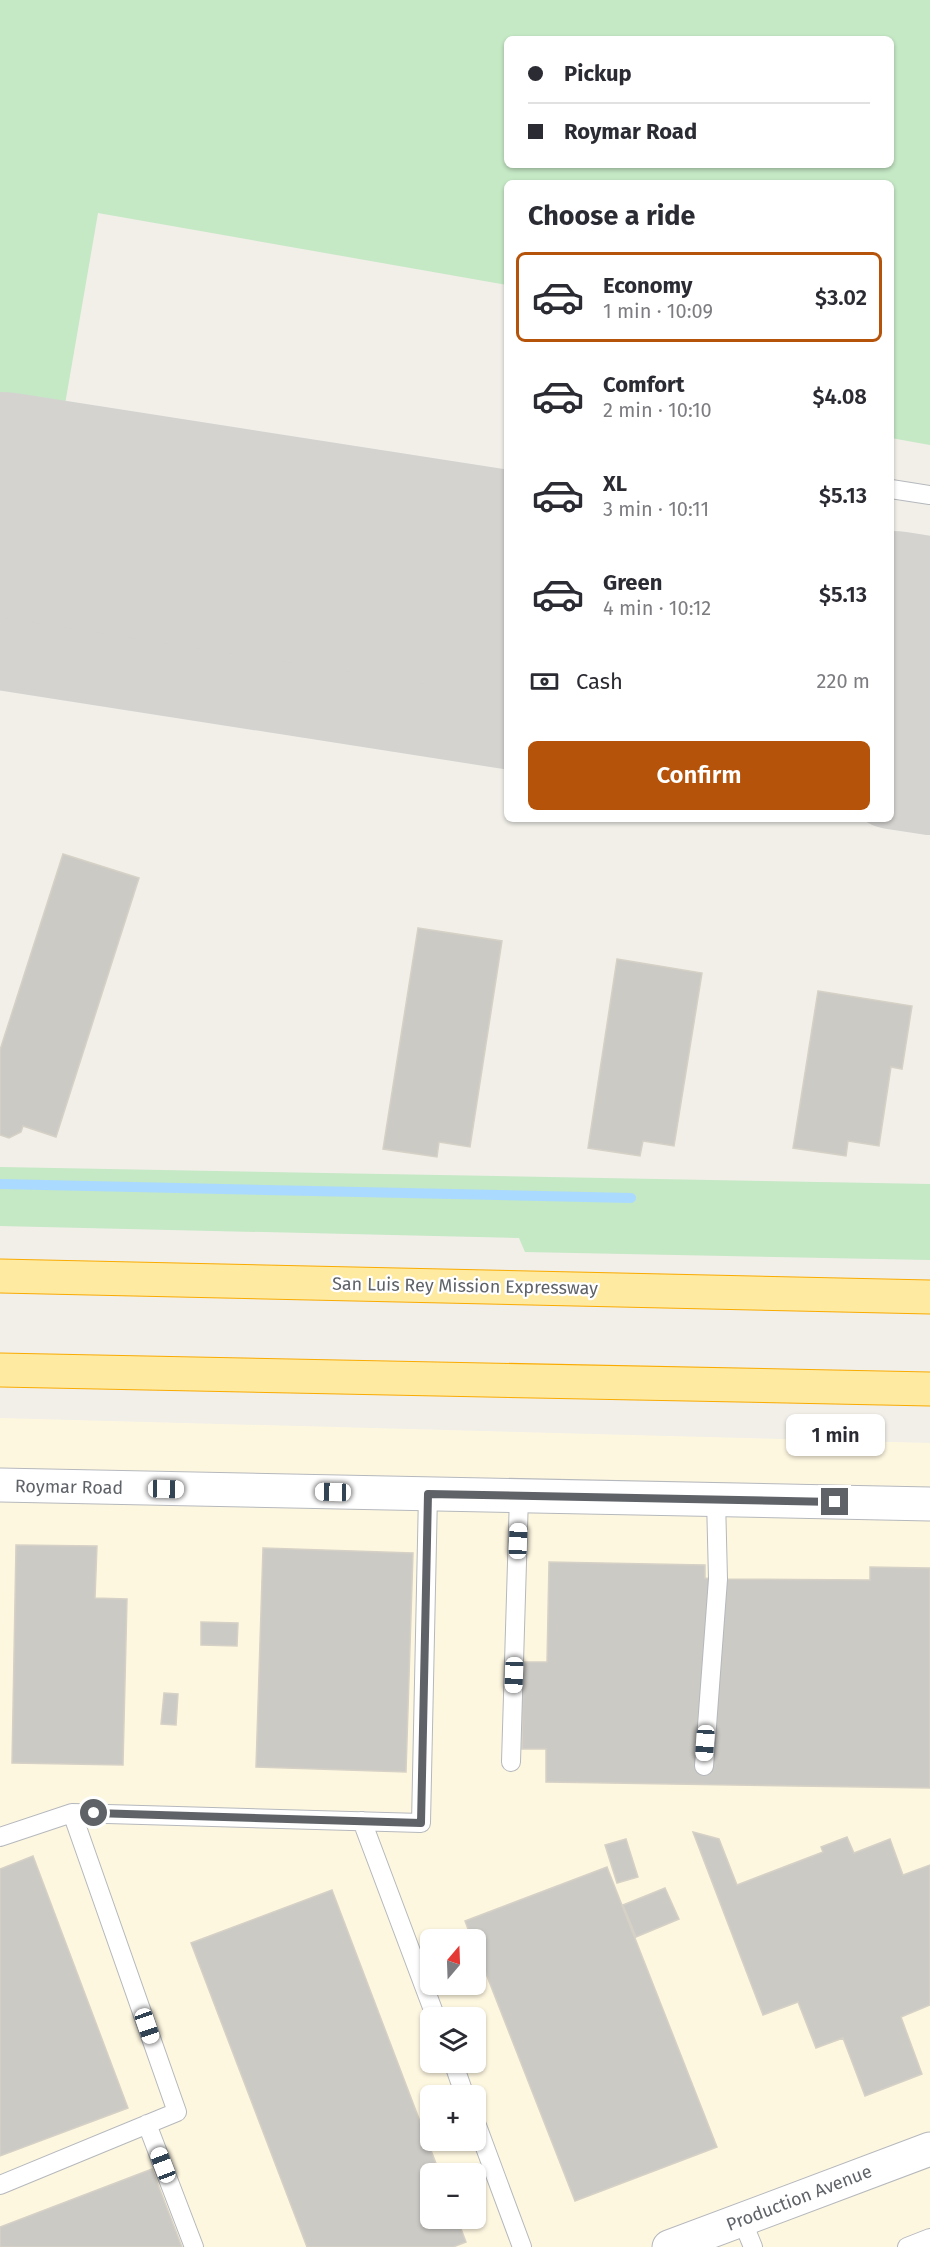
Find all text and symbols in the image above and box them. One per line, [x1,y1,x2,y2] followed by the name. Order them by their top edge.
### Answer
[564,60,632,87] text: Pickup
[564,118,697,145] text: Roymar Road
[528,200,695,232] text: Choose a ride
[531,270,585,324] icon: car
[603,272,692,299] text: Economy
[815,284,867,311] text: $3.02
[603,299,713,323] text: 1 min · 10:09
[531,369,585,423] icon: car
[603,371,684,398] text: Comfort
[812,383,867,410] text: $4.08
[603,398,712,422] text: 2 min · 10:10
[531,468,585,522] icon: car
[603,470,627,497] text: XL
[819,482,867,509] text: $5.13
[603,497,709,521] text: 3 min · 10:11
[531,567,585,621] icon: car
[603,569,662,596] text: Green
[819,581,867,608] text: $5.13
[603,596,711,620] text: 4 min · 10:12
[528,665,561,698] icon: cash
[576,668,623,695] text: Cash
[817,669,870,693] text: 220 m
[528,741,870,810] button: Confirm
[332,1273,598,1299] street label: San Luis Rey Mission Expressway
[786,1415,884,1457] callout: 1 min
[811,1423,860,1447] text: 1 min
[15,1475,123,1499] street label: Roymar Road
[148,1480,184,1498] car
[315,1483,351,1501] car
[821,1488,848,1515] route end
[508,1523,528,1559] car
[504,1657,524,1693] car
[695,1724,715,1762] car
[80,1799,107,1826] route start
[420,1929,486,1995] north arrow
[420,1929,486,2229] map controls
[133,2006,161,2046] car
[420,2007,486,2073] button: layers
[420,2085,486,2151] button: +
[148,2145,178,2185] car
[723,2160,875,2236] street label: Production Avenue
[420,2163,486,2229] button: −

